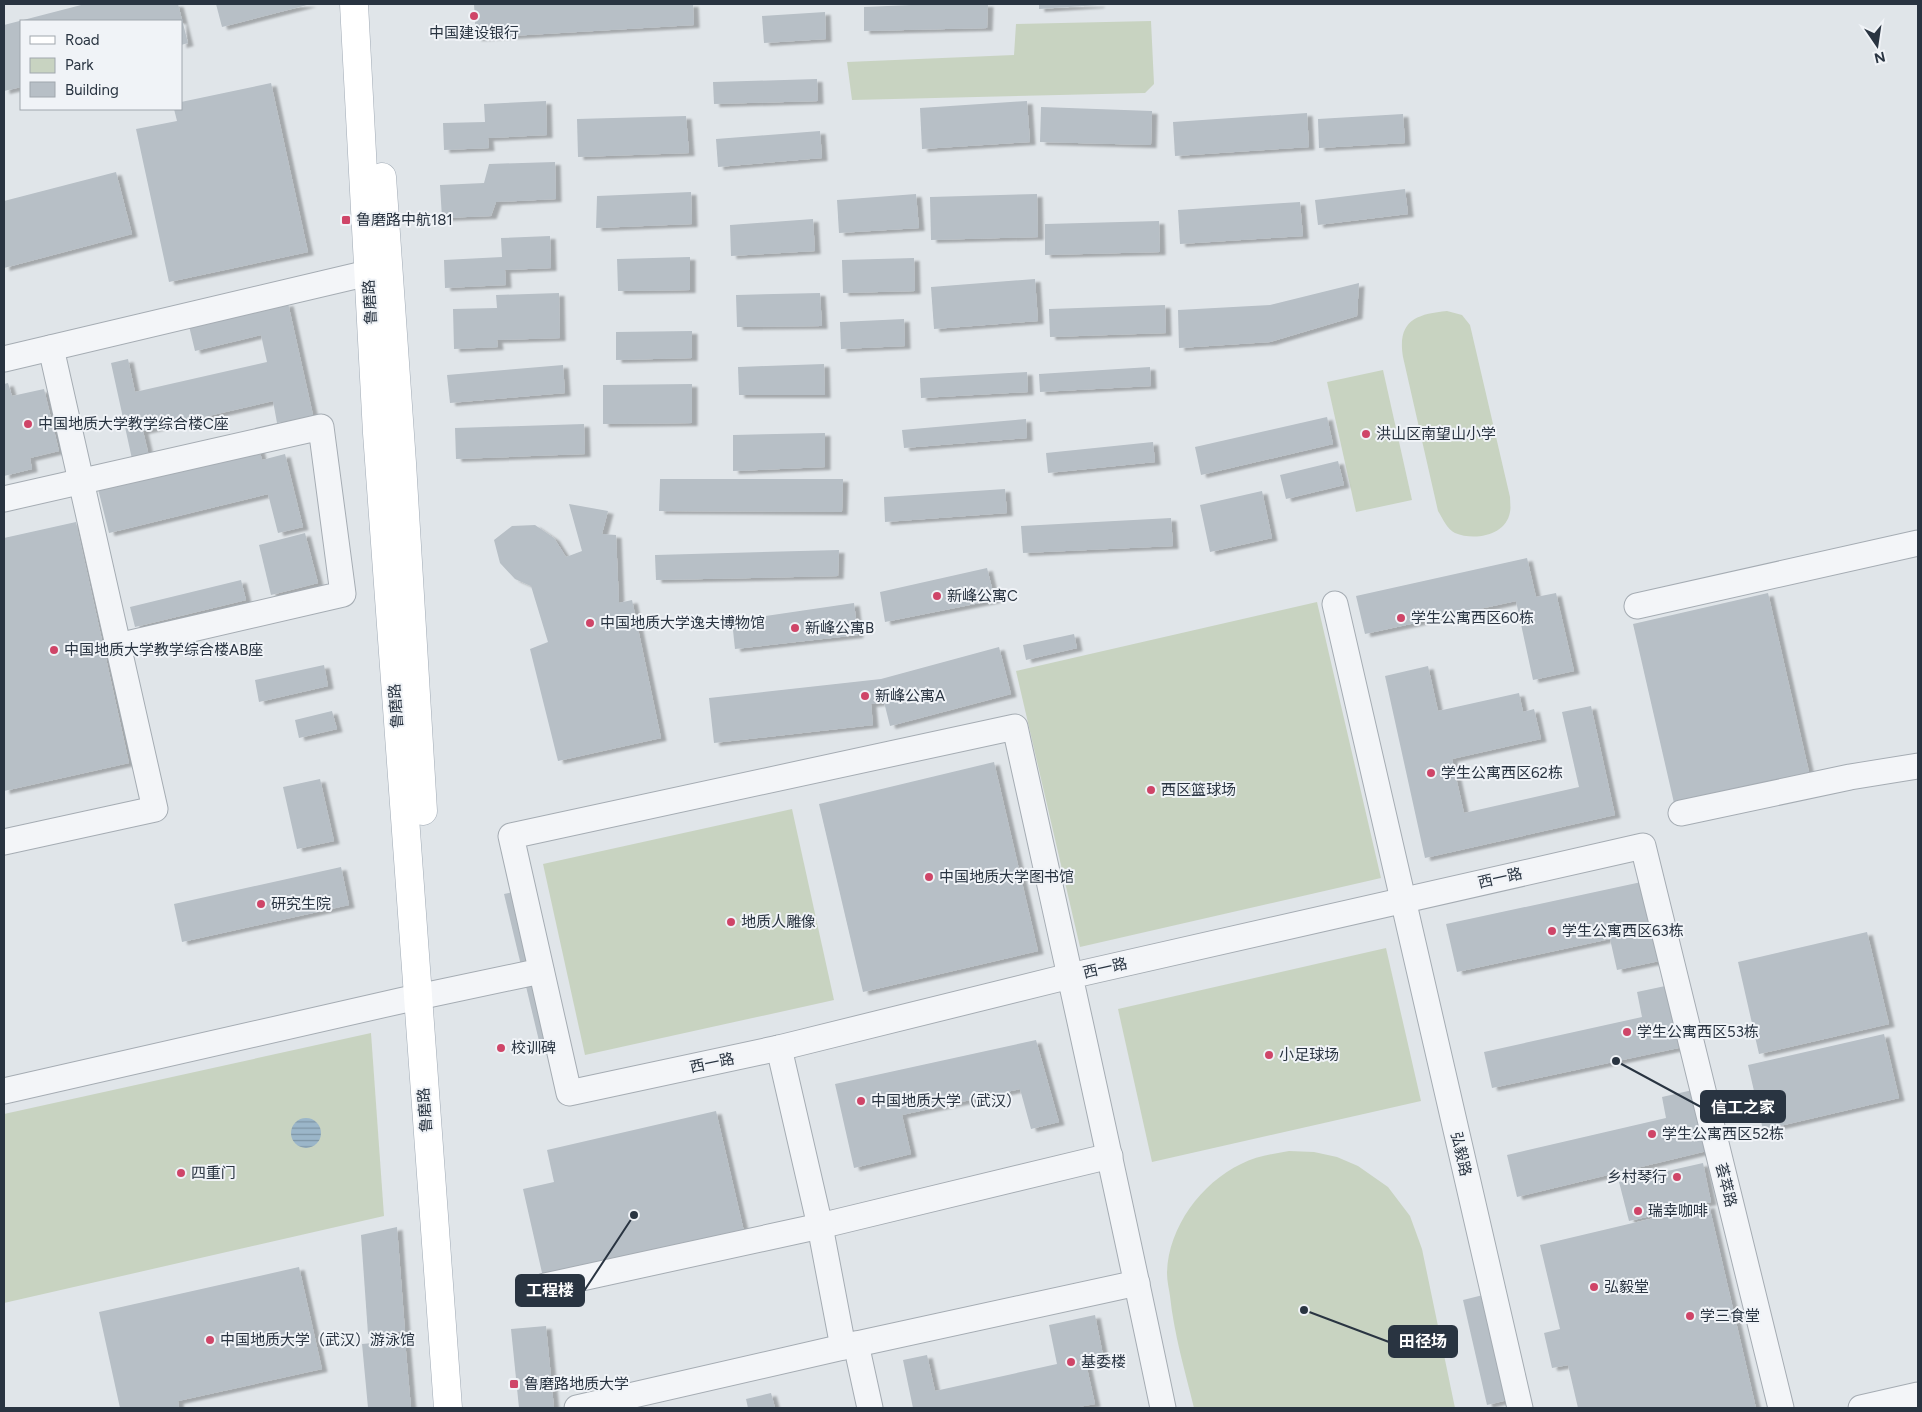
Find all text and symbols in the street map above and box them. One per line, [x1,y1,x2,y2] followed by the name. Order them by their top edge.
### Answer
[468,10,480,22] marker: 中国建设银行
[20,20,182,110] legend
[1852,20,1902,70] north arrow
[429,24,519,42] place label: 中国建设银行
[65,31,100,49] text: Road
[1873,48,1887,67] text: N
[65,56,94,74] text: Park
[65,81,119,99] text: Building
[356,211,453,229] place label: 鲁磨路中航181
[340,214,352,226] marker: 鲁磨路中航181
[360,279,380,325] street label: 鲁磨路
[38,415,229,433] place label: 中国地质大学教学综合楼C座
[22,418,34,430] marker: 中国地质大学教学综合楼C座
[1376,425,1496,443] place label: 洪山区南望山小学
[1360,428,1372,440] marker: 洪山区南望山小学
[947,587,1018,605] place label: 新峰公寓C
[931,590,943,602] marker: 新峰公寓C
[1411,609,1534,627] place label: 学生公寓西区60栋
[1395,612,1407,624] marker: 学生公寓西区60栋
[600,614,765,632] place label: 中国地质大学逸夫博物馆
[584,617,596,629] marker: 中国地质大学逸夫博物馆
[805,619,874,637] place label: 新峰公寓B
[789,622,801,634] marker: 新峰公寓B
[64,641,263,659] place label: 中国地质大学教学综合楼AB座
[48,644,60,656] marker: 中国地质大学教学综合楼AB座
[385,683,407,729] street label: 鲁磨路
[875,687,945,705] place label: 新峰公寓A
[859,690,871,702] marker: 新峰公寓A
[1441,764,1563,782] place label: 学生公寓西区62栋
[1425,767,1437,779] marker: 学生公寓西区62栋
[1161,781,1236,799] place label: 西区篮球场
[1145,784,1157,796] marker: 西区篮球场
[1476,864,1524,892] street label: 西一路
[939,868,1074,886] place label: 中国地质大学图书馆
[923,871,935,883] marker: 中国地质大学图书馆
[271,895,331,913] place label: 研究生院
[255,898,267,910] marker: 研究生院
[741,913,816,931] place label: 地质人雕像
[725,916,737,928] marker: 地质人雕像
[1562,922,1684,940] place label: 学生公寓西区63栋
[1546,925,1558,937] marker: 学生公寓西区63栋
[1081,954,1129,982] street label: 西一路
[1637,1023,1759,1041] place label: 学生公寓西区53栋
[1621,1026,1633,1038] marker: 学生公寓西区53栋
[511,1039,556,1057] place label: 校训碑
[495,1042,507,1054] marker: 校训碑
[1279,1046,1339,1064] place label: 小足球场
[1263,1049,1275,1061] marker: 小足球场
[688,1050,736,1076] street label: 西一路
[414,1087,436,1133] street label: 鲁磨路
[1701,1091,1785,1122] callout: 信工之家
[871,1092,1021,1110] place label: 中国地质大学（武汉）
[855,1095,867,1107] marker: 中国地质大学（武汉）
[1711,1098,1775,1117] text: 信工之家
[1662,1125,1784,1143] place label: 学生公寓西区52栋
[1646,1128,1658,1140] marker: 学生公寓西区52栋
[1447,1130,1475,1178] street label: 弘毅路
[1712,1161,1740,1209] street label: 荟萃路
[191,1164,236,1182] place label: 四重门
[175,1167,187,1179] marker: 四重门
[1607,1168,1667,1186] place label: 乡村琴行
[1671,1171,1683,1183] marker: 乡村琴行
[1648,1202,1708,1220] place label: 瑞幸咖啡
[1632,1205,1644,1217] marker: 瑞幸咖啡
[516,1275,584,1306] callout: 工程楼
[1604,1278,1649,1296] place label: 弘毅堂
[526,1281,574,1300] text: 工程楼
[1588,1281,1600,1293] marker: 弘毅堂
[1700,1307,1760,1325] place label: 学三食堂
[1684,1310,1696,1322] marker: 学三食堂
[1389,1326,1457,1357] callout: 田径场
[220,1331,415,1349] place label: 中国地质大学（武汉）游泳馆
[1399,1332,1447,1351] text: 田径场
[204,1334,216,1346] marker: 中国地质大学（武汉）游泳馆
[1081,1353,1126,1371] place label: 基委楼
[1065,1356,1077,1368] marker: 基委楼
[524,1375,629,1393] place label: 鲁磨路地质大学
[508,1378,520,1390] marker: 鲁磨路地质大学

